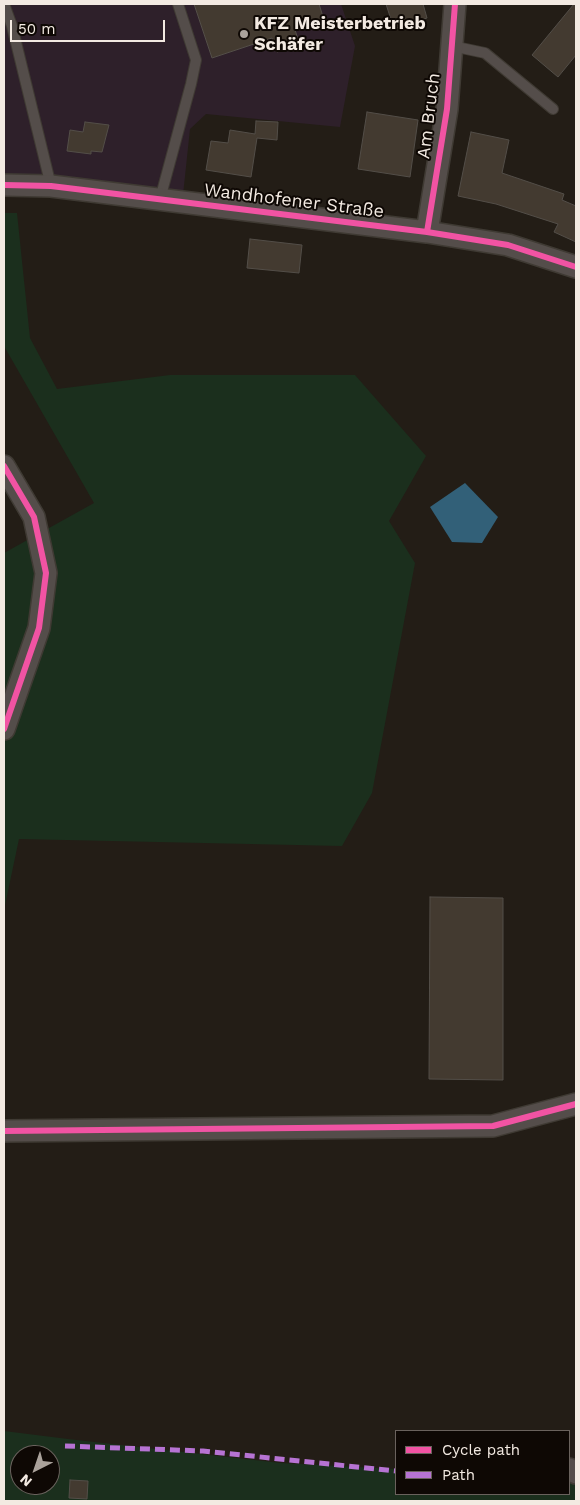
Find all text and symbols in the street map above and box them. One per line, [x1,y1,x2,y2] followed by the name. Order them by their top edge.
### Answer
[12,10,168,42] scale bar
[254,13,426,56] place label: KFZ Meisterbetrieb Schäfer
[18,20,55,38] text: 50 m
[238,28,250,40] marker: KFZ Meisterbetrieb Schäfer
[413,72,445,160] street label: Am Bruch
[203,179,385,223] street label: Wandhofener Straße
[395,1430,570,1495] legend
[442,1441,520,1459] text: Cycle path
[10,1445,60,1495] north arrow
[442,1466,475,1484] text: Path
[17,1471,35,1490] text: N

